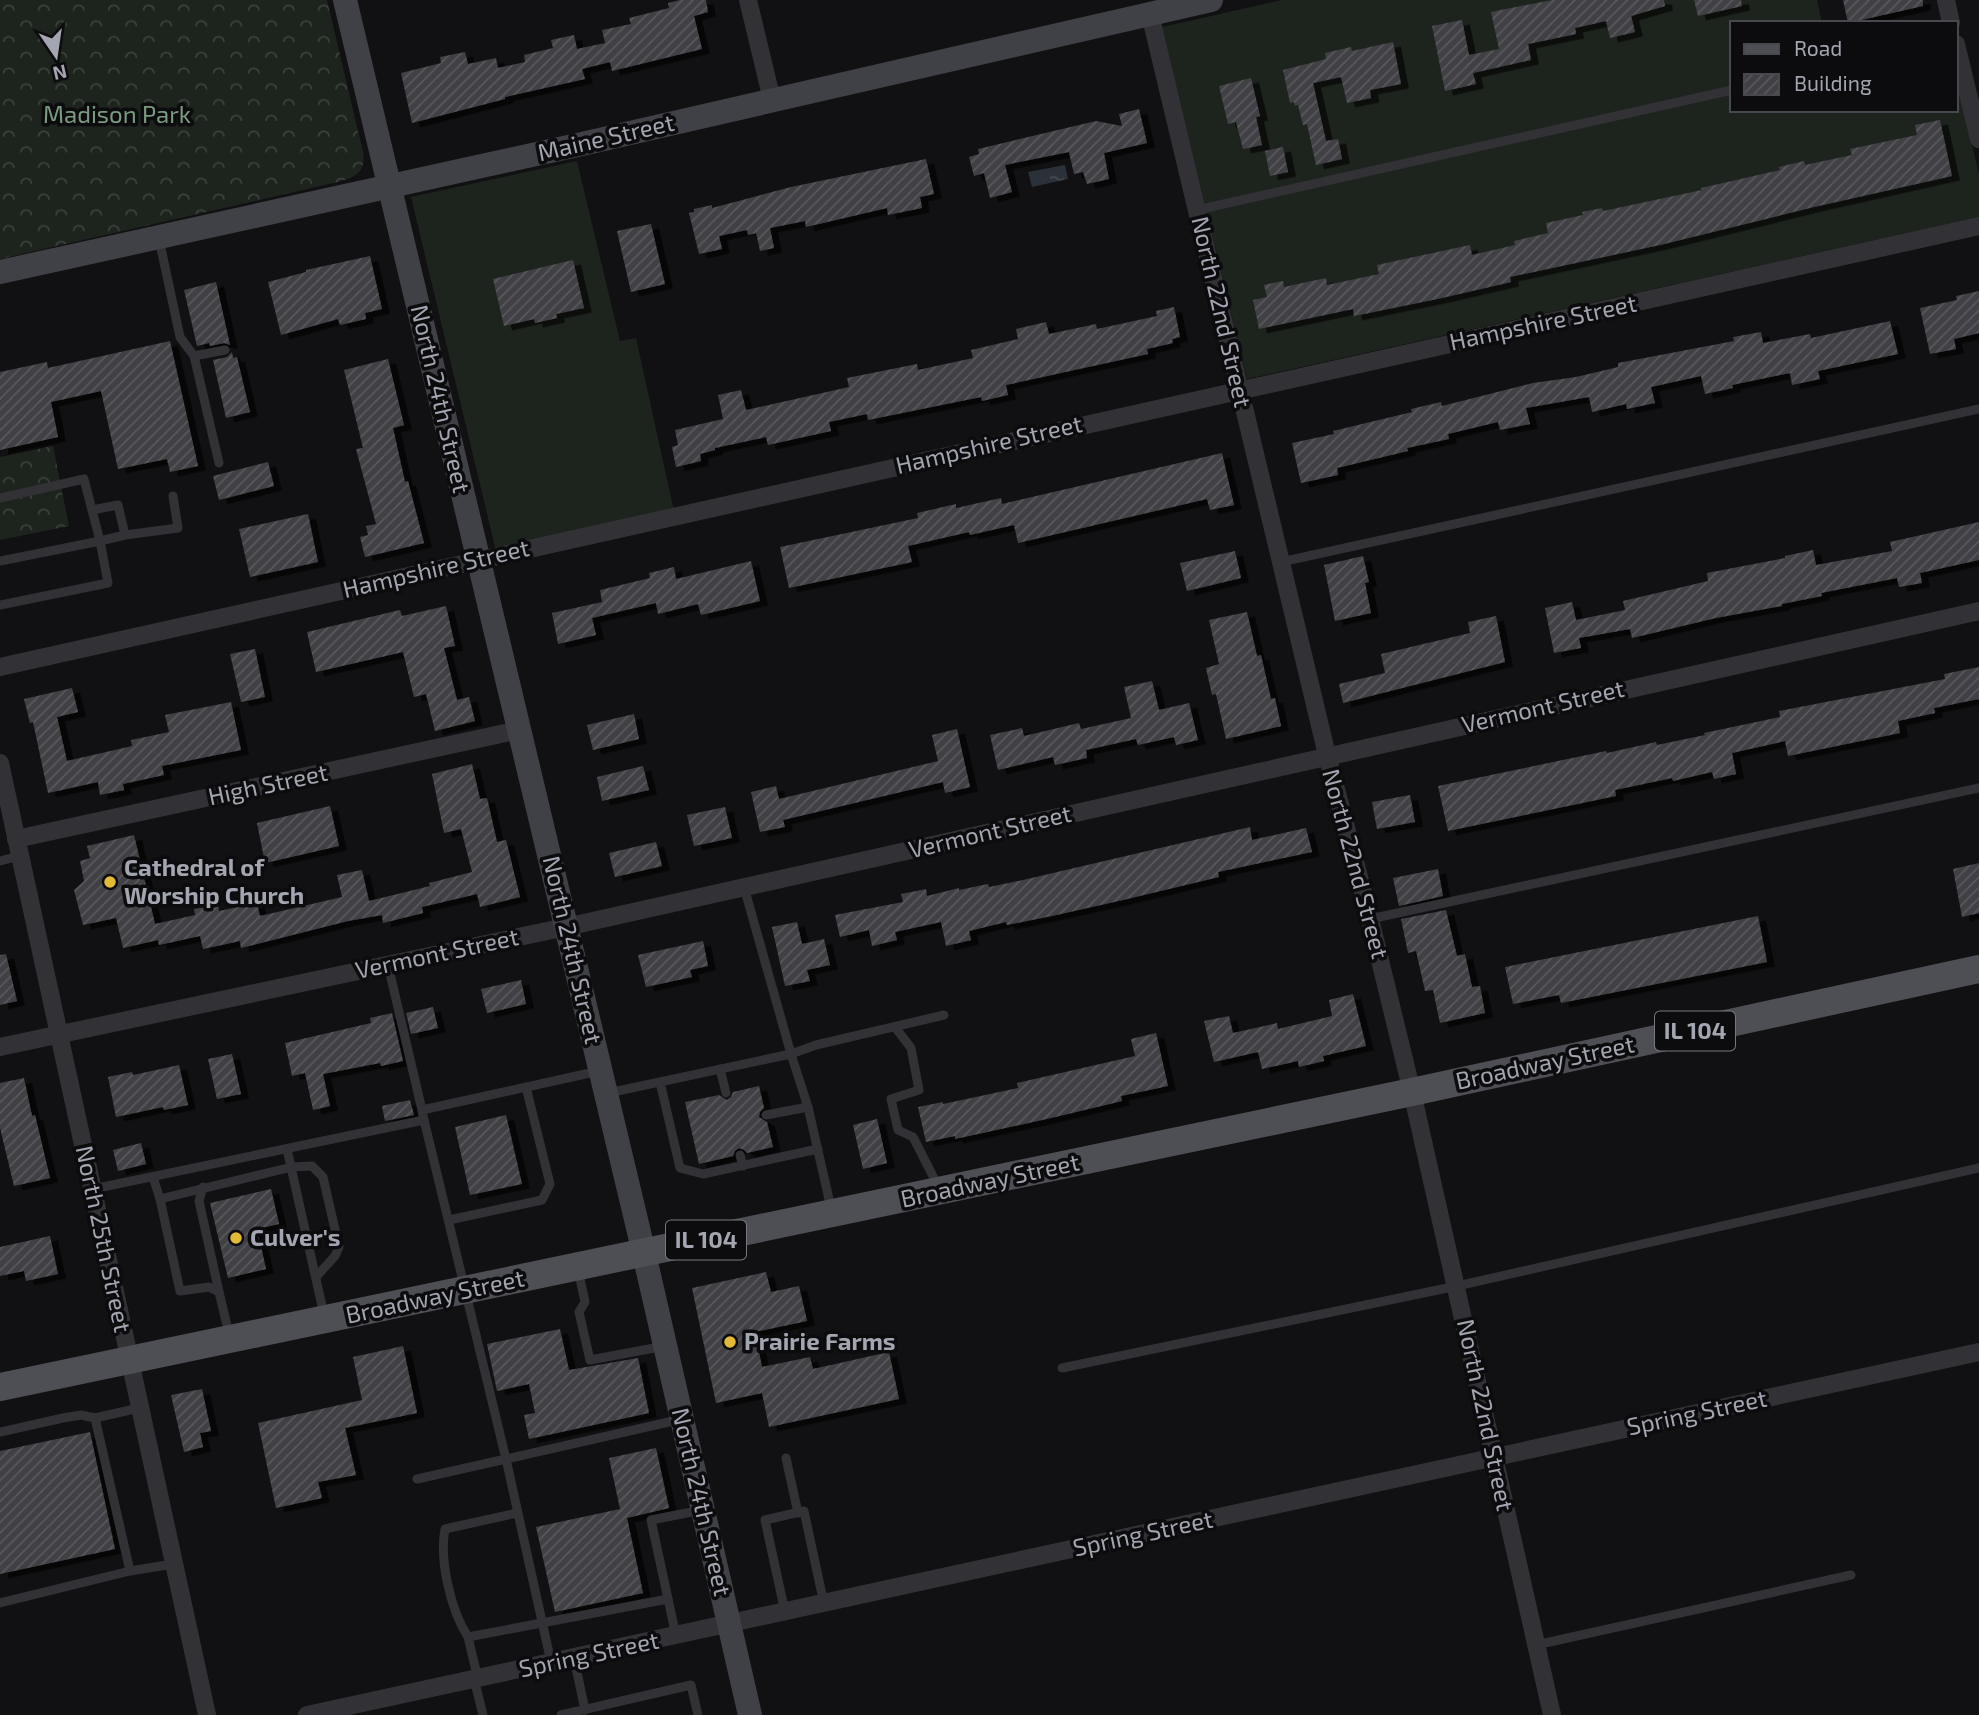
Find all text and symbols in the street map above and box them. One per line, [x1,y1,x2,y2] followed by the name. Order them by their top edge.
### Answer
[21,21,91,91] north arrow
[1730,21,1958,112] legend
[1794,35,1842,60] text: Road
[51,60,69,86] text: N
[1794,70,1872,95] text: Building
[43,99,191,128] park label: Madison Park
[535,107,677,166] street label: Maine Street
[1186,213,1259,410] street label: North 22nd Street
[1447,288,1639,356] street label: Hampshire Street
[406,302,477,495] street label: North 24th Street
[893,408,1085,479] street label: Hampshire Street
[340,532,532,603] street label: Hampshire Street
[1459,673,1627,738] street label: Vermont Street
[205,757,330,810] street label: High Street
[1317,766,1396,962] street label: North 22nd Street
[906,798,1074,863] street label: Vermont Street
[124,852,304,909] place label: Cathedral of Worship Church
[538,853,609,1046] street label: North 24th Street
[102,874,118,890] marker: Cathedral of Worship Church
[352,921,521,984] street label: Vermont Street
[1655,1012,1735,1050] road number: IL 104
[1453,1028,1637,1095] street label: Broadway Street
[71,1143,138,1335] street label: North 25th Street
[898,1146,1082,1213] street label: Broadway Street
[666,1220,746,1260] road number: IL 104
[250,1222,341,1251] place label: Culver's
[228,1230,244,1246] marker: Culver's
[343,1262,527,1329] street label: Broadway Street
[1452,1316,1521,1513] street label: North 22nd Street
[744,1326,896,1355] place label: Prairie Farms
[722,1334,738,1350] marker: Prairie Farms
[1624,1383,1769,1441] street label: Spring Street
[667,1405,738,1598] street label: North 24th Street
[1070,1504,1215,1562] street label: Spring Street
[516,1625,661,1683] street label: Spring Street

